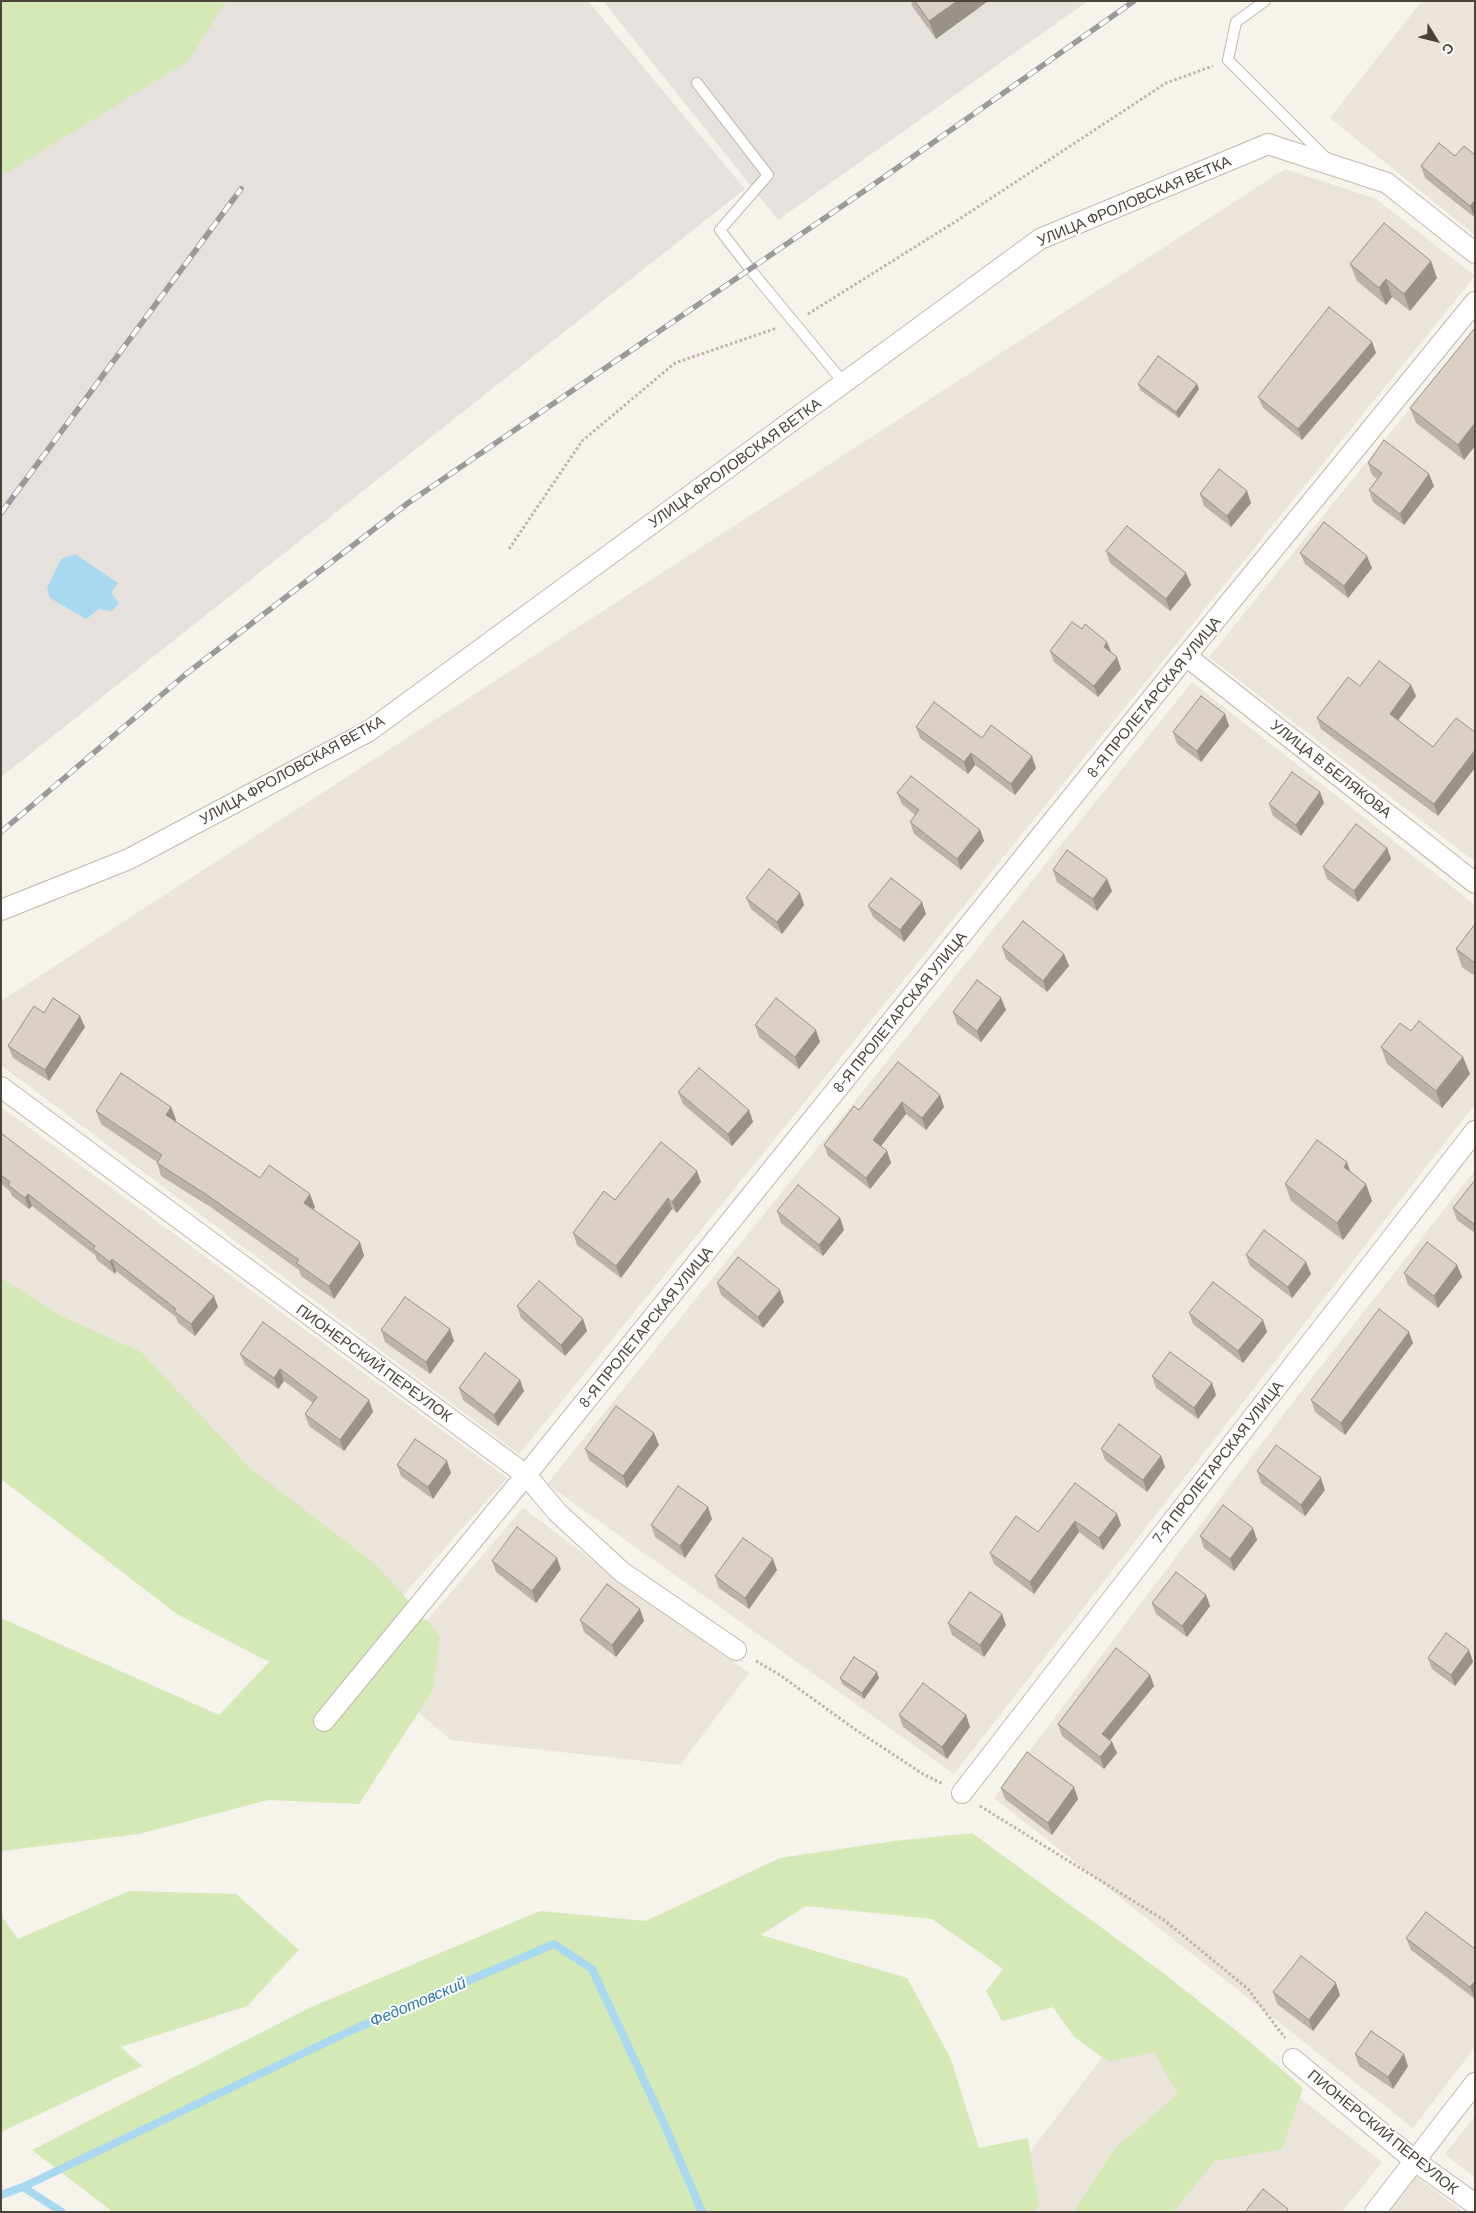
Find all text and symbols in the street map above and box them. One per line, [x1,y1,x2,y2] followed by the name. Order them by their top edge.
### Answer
[1411,15,1461,65] north arrow
[1439,40,1458,58] text: С
[1034,152,1234,250] street label: УЛИЦА ФРОЛОВСКАЯ ВЕТКА
[645,394,825,532] street label: УЛИЦА ФРОЛОВСКАЯ ВЕТКА
[1083,613,1225,781] street label: 8-Я ПРОЛЕТАРСКАЯ УЛИЦА
[196,712,388,828] street label: УЛИЦА ФРОЛОВСКАЯ ВЕТКА
[1267,716,1395,822] street label: УЛИЦА В.БЕЛЯКОВА
[829,928,971,1096] street label: 8-Я ПРОЛЕТАРСКАЯ УЛИЦА
[575,1243,717,1411] street label: 8-Я ПРОЛЕТАРСКАЯ УЛИЦА
[293,1300,455,1426] street label: ПИОНЕРСКИЙ ПЕРЕУЛОК
[1149,1377,1287,1547] street label: 7-Я ПРОЛЕТАРСКАЯ УЛИЦА
[367,1973,469,2031] water label: Федотовский
[1304,2066,1462,2198] street label: ПИОНЕРСКИЙ ПЕРЕУЛОК

